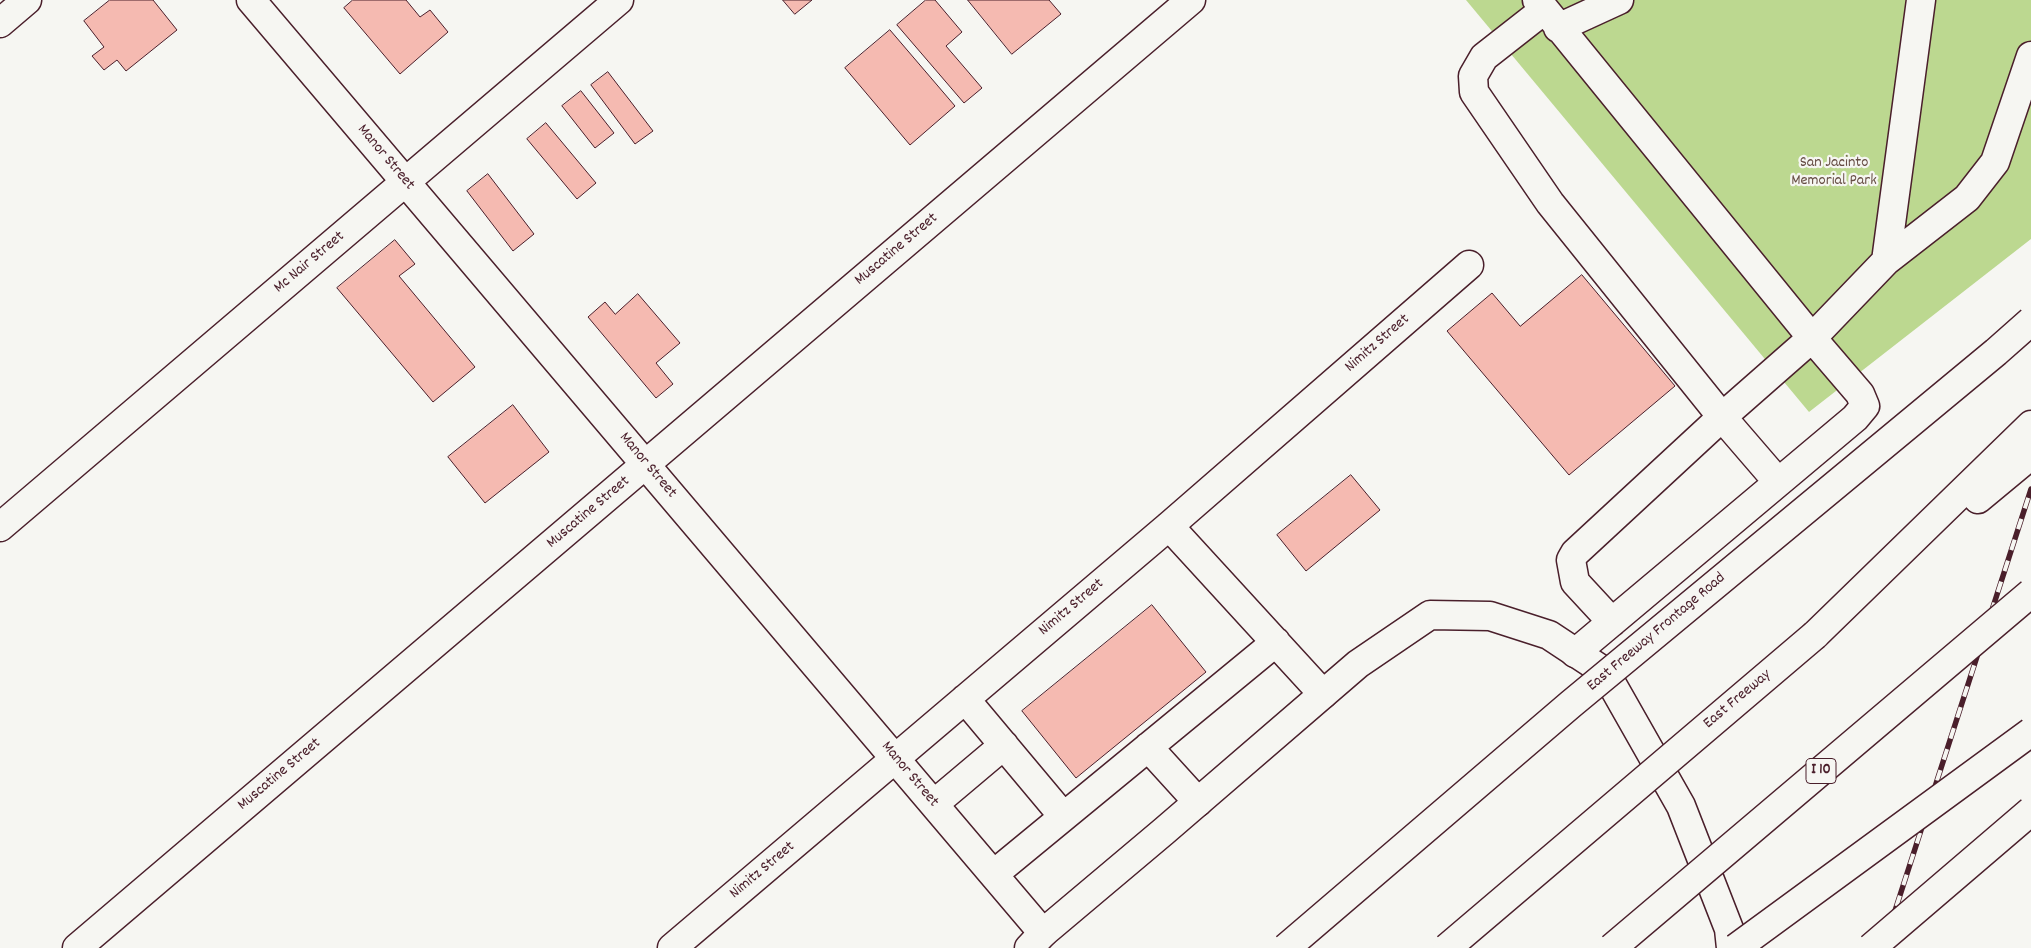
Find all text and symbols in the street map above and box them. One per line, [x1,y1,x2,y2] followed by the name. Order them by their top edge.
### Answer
[352,121,418,195] street label: Manor Street
[1791,154,1877,192] park label: San Jacinto Memorial Park
[851,210,943,290] street label: Muscatine Street
[271,228,349,298] street label: Mc Nair Street
[1342,311,1414,377] street label: Nimitz Street
[614,429,680,503] street label: Manor Street
[543,473,635,553] street label: Muscatine Street
[1584,569,1730,697] street label: East Freeway Frontage Road
[1035,575,1109,641] street label: Nimitz Street
[1700,666,1776,734] street label: East Freeway
[234,735,326,815] street label: Muscatine Street
[876,738,942,812] street label: Manor Street
[1806,758,1836,784] road number: I 10
[726,838,800,904] street label: Nimitz Street

